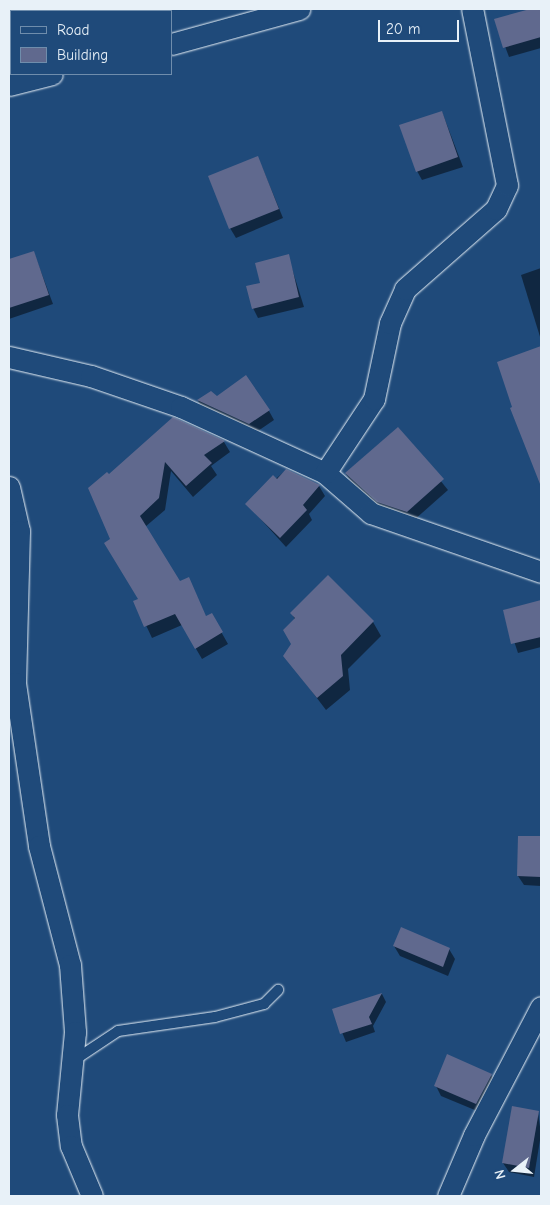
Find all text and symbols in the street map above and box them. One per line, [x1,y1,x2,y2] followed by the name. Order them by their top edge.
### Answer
[10,10,172,75] legend
[380,10,461,42] scale bar
[386,20,420,38] text: 20 m
[57,21,89,39] text: Road
[57,46,108,64] text: Building
[490,1145,540,1195] north arrow
[491,1168,510,1181] text: N

